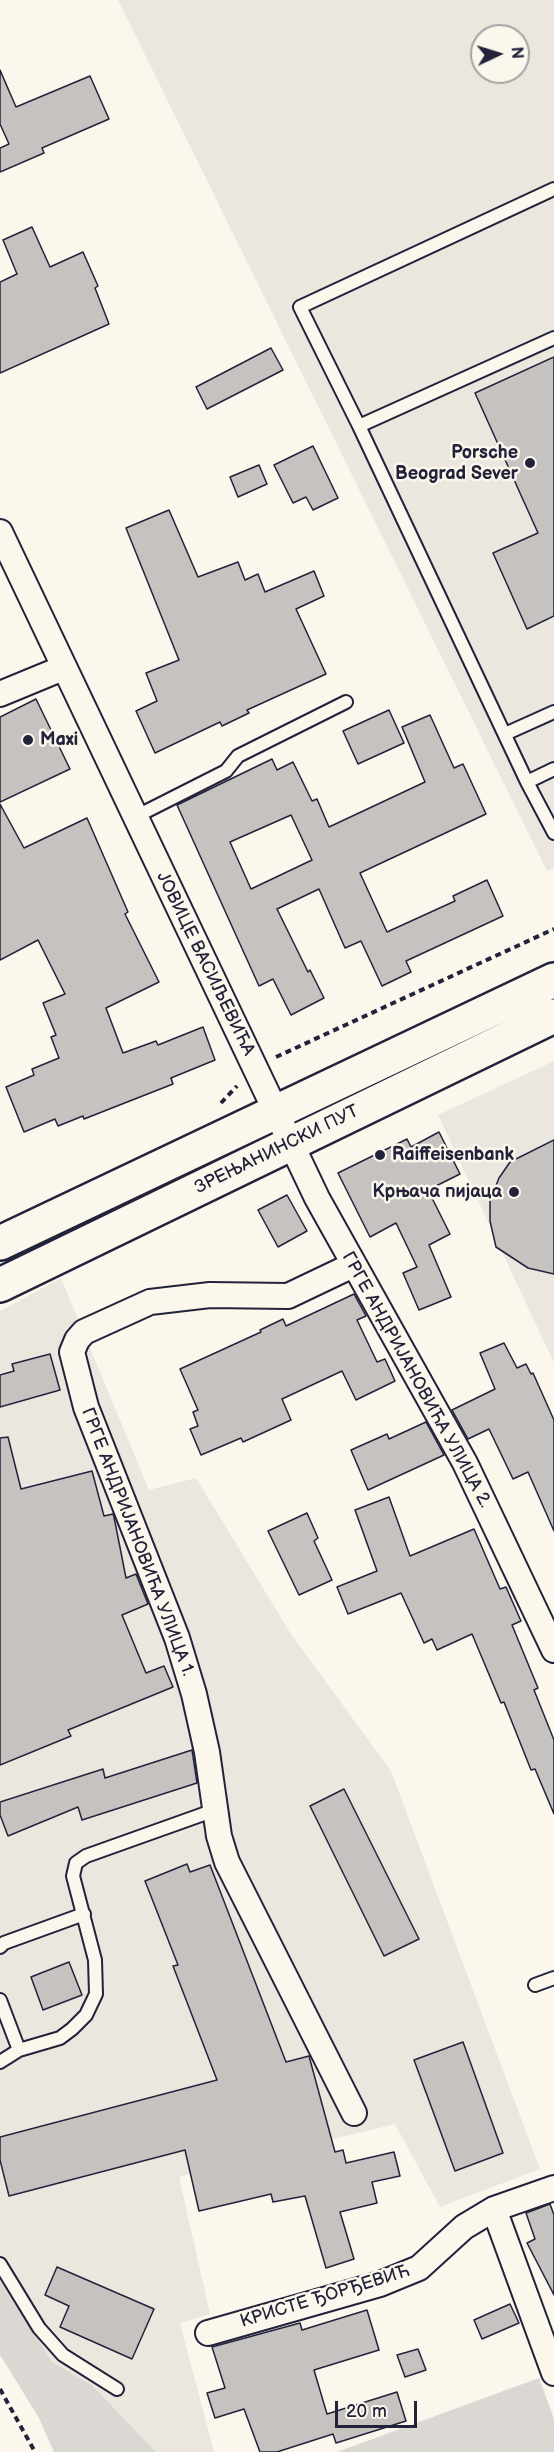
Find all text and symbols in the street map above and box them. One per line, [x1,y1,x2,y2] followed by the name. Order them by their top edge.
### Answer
[470,24,530,84] north arrow
[507,46,526,60] text: N
[395,442,518,484] place label: Porsche Beograd Sever
[523,456,537,470] marker: Porsche Beograd Sever
[40,729,78,751] place label: Maxi
[21,733,35,747] marker: Maxi
[151,869,259,1059] street label: ЈОВИЦЕ ВАСИЉЕВИЋА
[192,1101,362,1199] street label: ЗРЕЊАНИНСКИ ПУТ
[392,1144,514,1166] place label: Raiffeisenbank
[373,1148,387,1162] marker: Raiffeisenbank
[372,1181,502,1203] place label: Крњача пијаца
[507,1185,521,1199] marker: Крњача пијаца
[337,1248,495,1512] street label: ГРГЕ АНДРИЈАНОВИЋА УЛИЦА 2.
[76,1405,198,1679] street label: ГРГЕ АНДРИЈАНОВИЋА УЛИЦА 1.
[238,2261,412,2333] street label: КРИСТЕ ЂОРЂЕВИЋ
[338,2389,420,2427] scale bar
[346,2401,387,2422] text: 20 m

